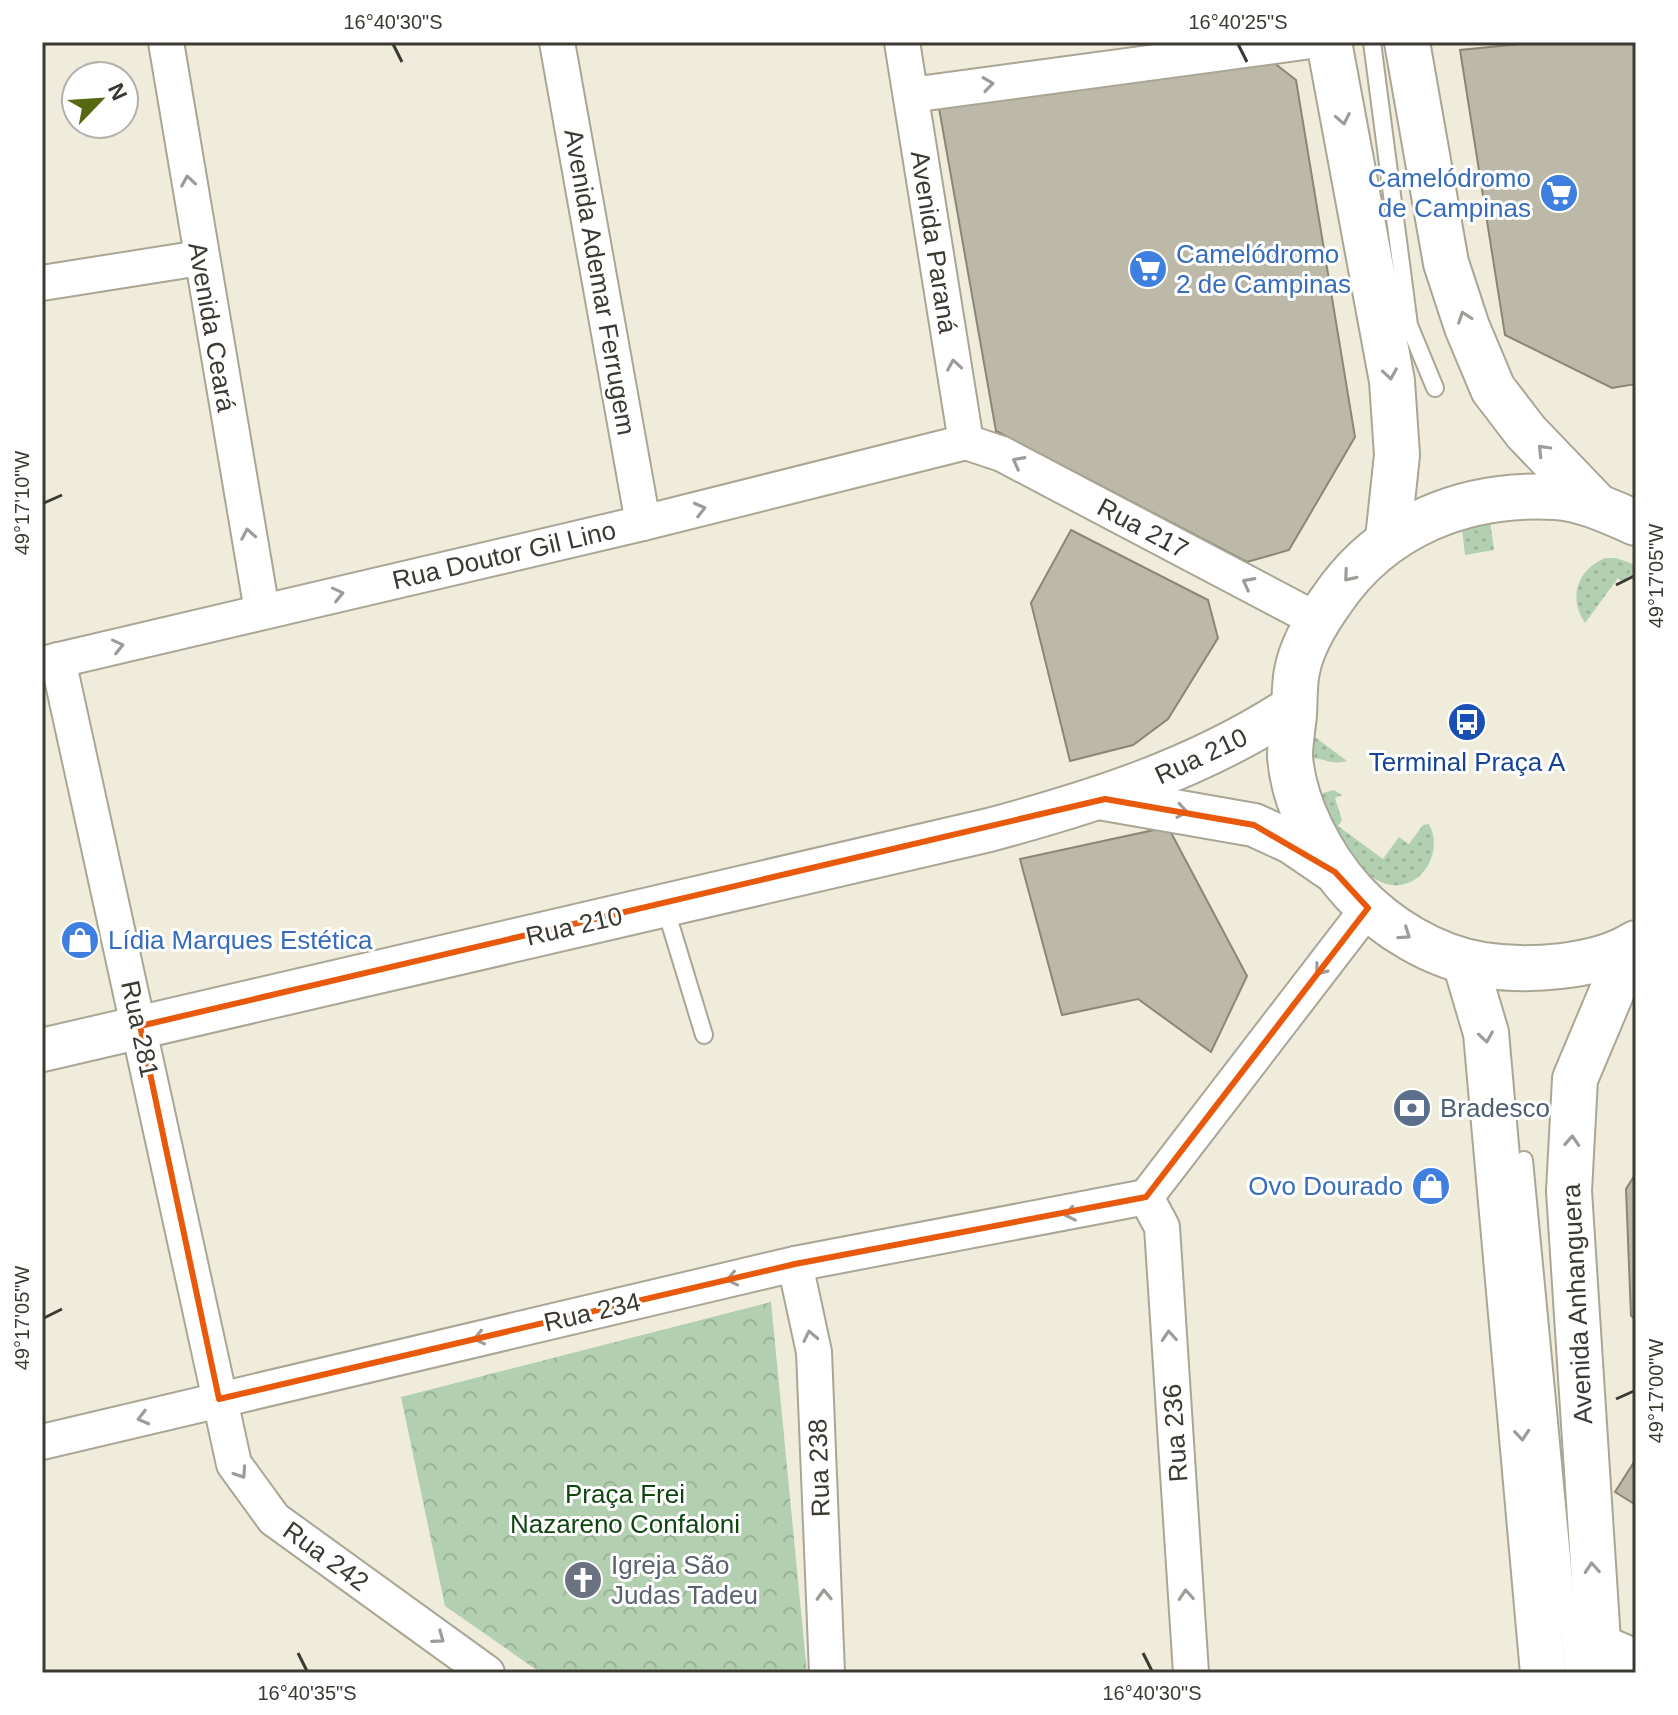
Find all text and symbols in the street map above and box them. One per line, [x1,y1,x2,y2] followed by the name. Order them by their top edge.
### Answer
[344,11,443,33] text: 16°40'30"S
[1189,11,1288,33] text: 16°40'25"S
[60,60,140,140] north arrow
[981,76,995,93] one-way arrow
[103,79,132,104] text: N
[1334,112,1351,125] one-way arrow
[558,127,642,437] street label: Avenida Ademar Ferrugem
[905,149,963,336] street label: Avenida Paraná
[1368,163,1531,223] place label: Camelódromo de Campinas
[1538,172,1580,214] supermarket icon: Camelódromo de Campinas
[180,174,197,187] one-way arrow
[1176,239,1351,299] place label: Camelódromo 2 de Campinas
[182,240,242,415] street label: Avenida Ceará
[1127,248,1169,290] supermarket icon: Camelódromo 2 de Campinas
[1457,310,1473,324] one-way arrow
[946,358,963,372] one-way arrow
[1381,368,1398,381] one-way arrow
[1538,445,1553,459] one-way arrow
[11,451,33,555] text: 49°17'10"W
[1012,457,1027,472] one-way arrow
[1093,492,1193,564] street label: Rua 217
[692,501,706,518] one-way arrow
[389,515,619,595] street label: Rua Doutor Gil Lino
[1645,524,1667,628] text: 49°17'05"W
[241,528,258,541] one-way arrow
[1344,567,1359,581] one-way arrow
[1242,578,1257,593] one-way arrow
[330,586,344,603] one-way arrow
[110,638,124,655] one-way arrow
[1446,701,1488,743] bus stop icon: Terminal Praça A
[1150,722,1252,790] street label: Rua 210
[1369,747,1566,777] place label: Terminal Praça A
[1175,802,1188,819] one-way arrow
[523,900,625,952] street label: Rua 210
[59,919,101,961] shop icon: Lídia Marques Estética
[1396,924,1410,939] one-way arrow
[108,925,373,955] place label: Lídia Marques Estética
[1316,961,1330,976] one-way arrow
[115,978,165,1080] street label: Rua 281
[1477,1030,1494,1044] one-way arrow
[1391,1087,1433,1129] bank icon: Bradesco
[1440,1093,1550,1123] place label: Bradesco
[1563,1134,1580,1147] one-way arrow
[1410,1165,1452,1207] shop icon: Ovo Dourado
[1248,1171,1403,1201] place label: Ovo Dourado
[1556,1182,1598,1425] street label: Avenida Anhanguera
[1063,1204,1077,1221] one-way arrow
[11,1266,33,1370] text: 49°17'05"W
[726,1270,740,1287] one-way arrow
[541,1286,643,1338] street label: Rua 234
[473,1329,487,1346] one-way arrow
[803,1329,820,1342] one-way arrow
[1161,1329,1178,1342] one-way arrow
[1645,1339,1667,1443] text: 49°17'00"W
[1157,1383,1193,1483] street label: Rua 236
[137,1408,151,1425] one-way arrow
[802,1418,836,1518] street label: Rua 238
[1513,1429,1530,1442] one-way arrow
[231,1465,246,1479] one-way arrow
[510,1479,740,1539] park label: Praça Frei Nazareno Confaloni
[277,1515,375,1597] street label: Rua 242
[611,1550,758,1610] place label: Igreja São Judas Tadeu
[562,1559,604,1601] church icon: Igreja São Judas Tadeu
[1584,1561,1601,1574] one-way arrow
[816,1588,833,1601] one-way arrow
[1178,1588,1195,1601] one-way arrow
[430,1628,445,1643] one-way arrow
[258,1682,357,1704] text: 16°40'35"S
[1103,1682,1202,1704] text: 16°40'30"S

